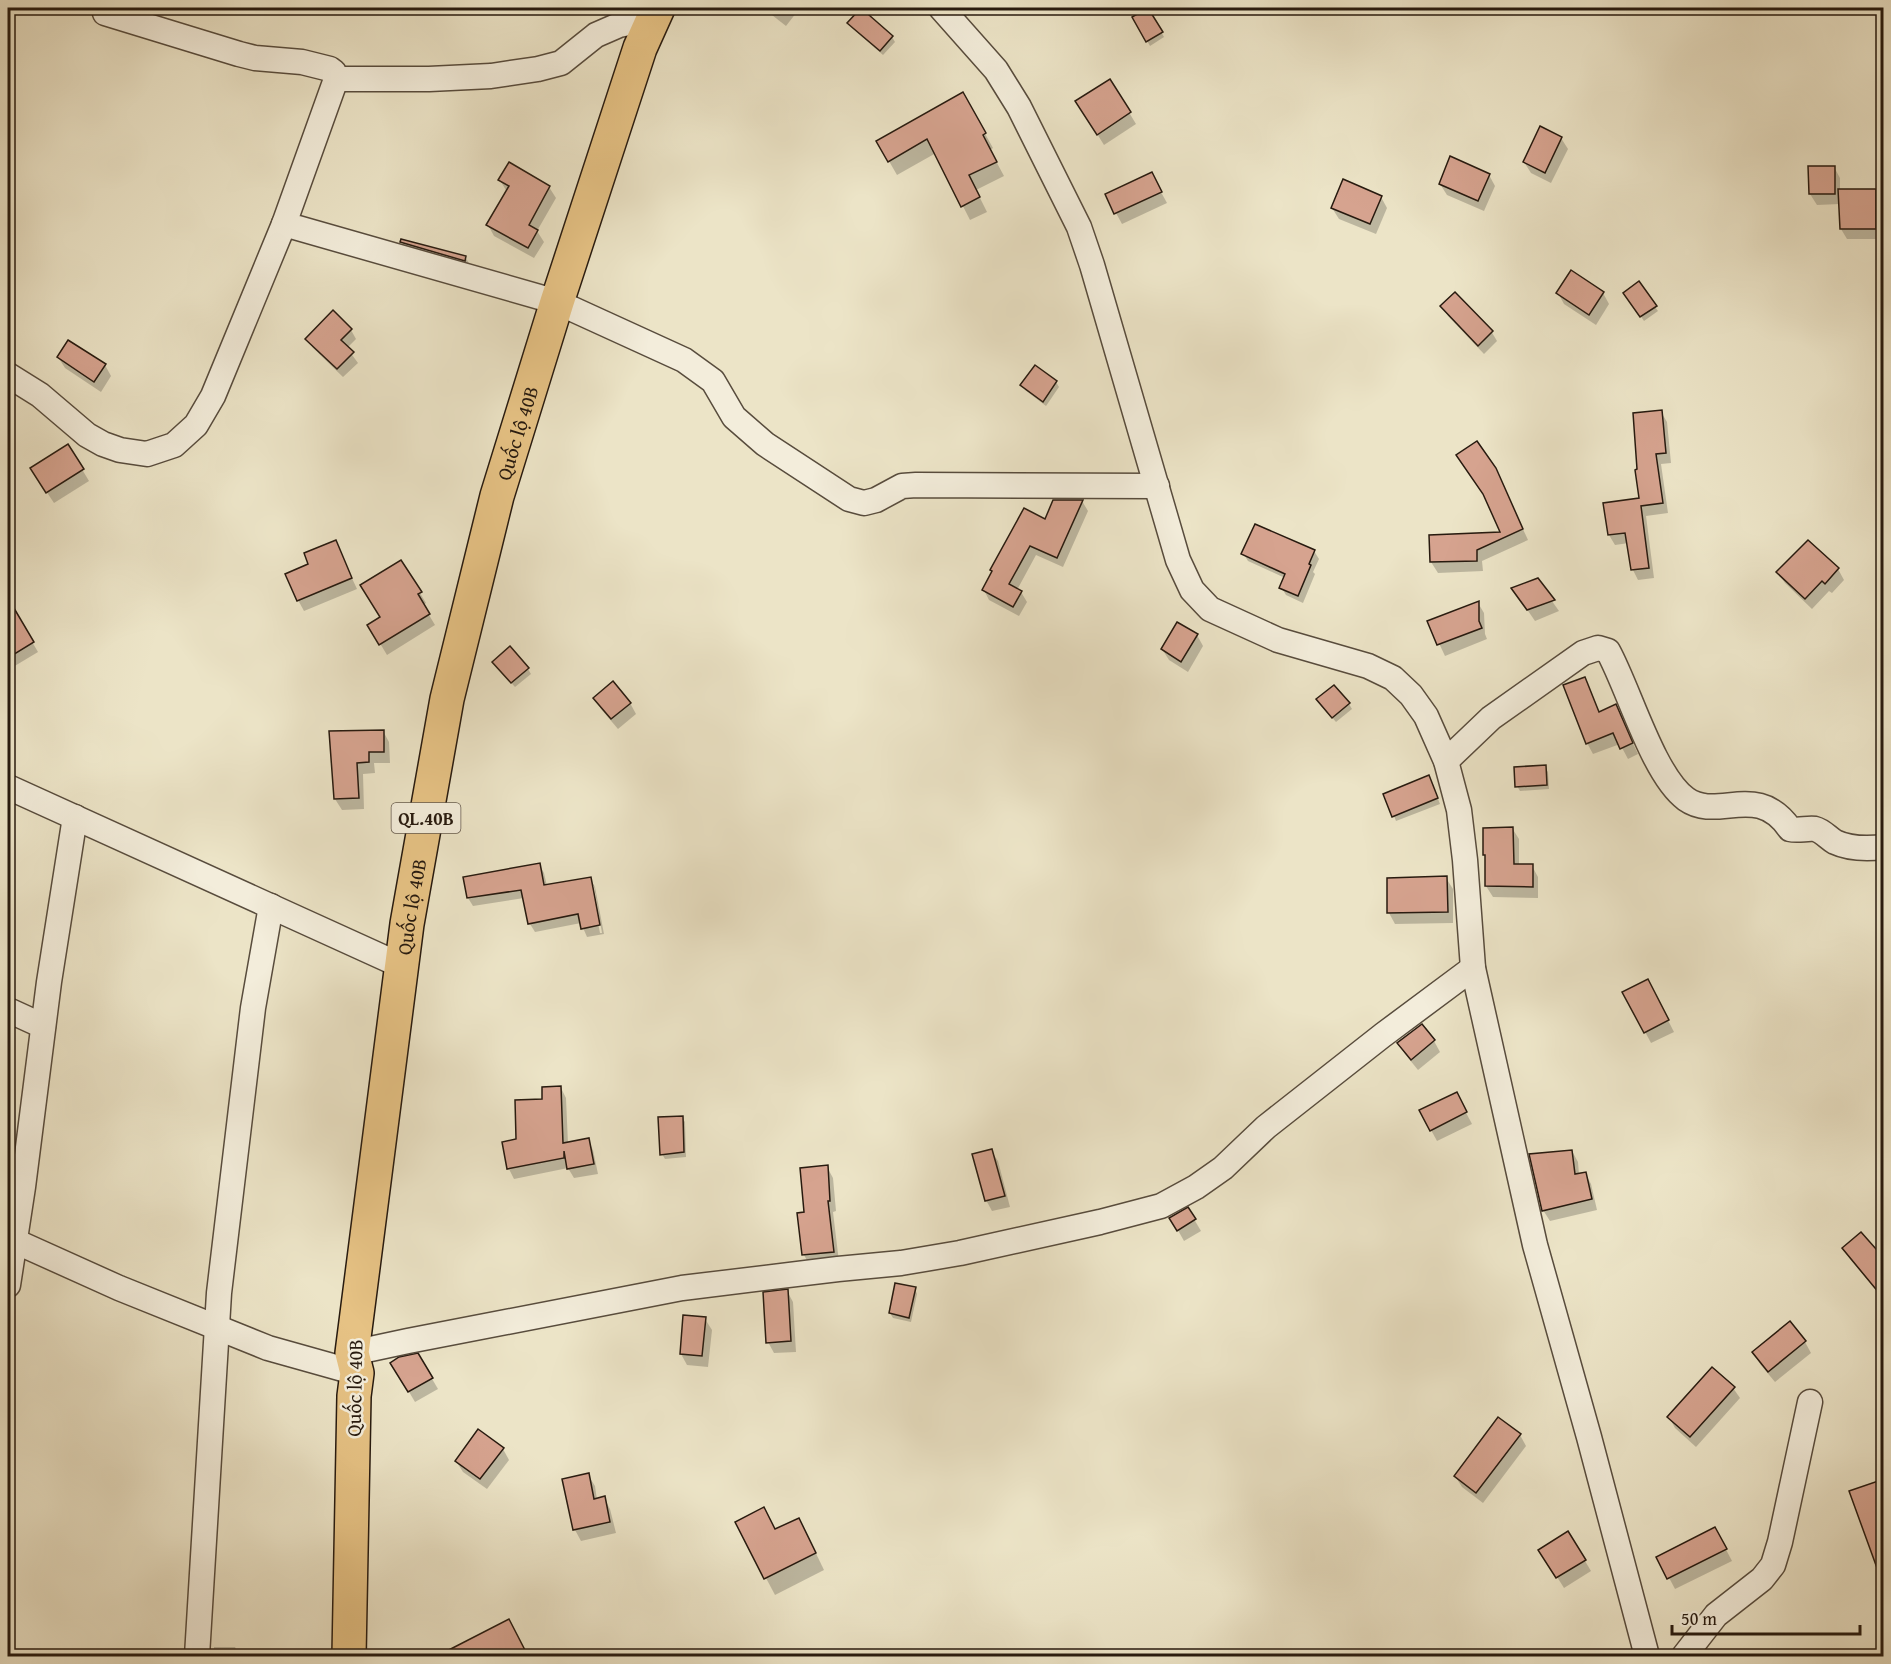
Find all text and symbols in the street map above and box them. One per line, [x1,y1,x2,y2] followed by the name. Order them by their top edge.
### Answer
[488,382,545,484] street label: Quốc lộ 40B
[392,803,460,833] road number: QL.40B
[389,856,433,957] street label: Quốc lộ 40B
[339,1339,369,1437] street label: Quốc lộ 40B
[1672,1598,1860,1636] scale bar
[1681,1605,1717,1632] text: 50 m

